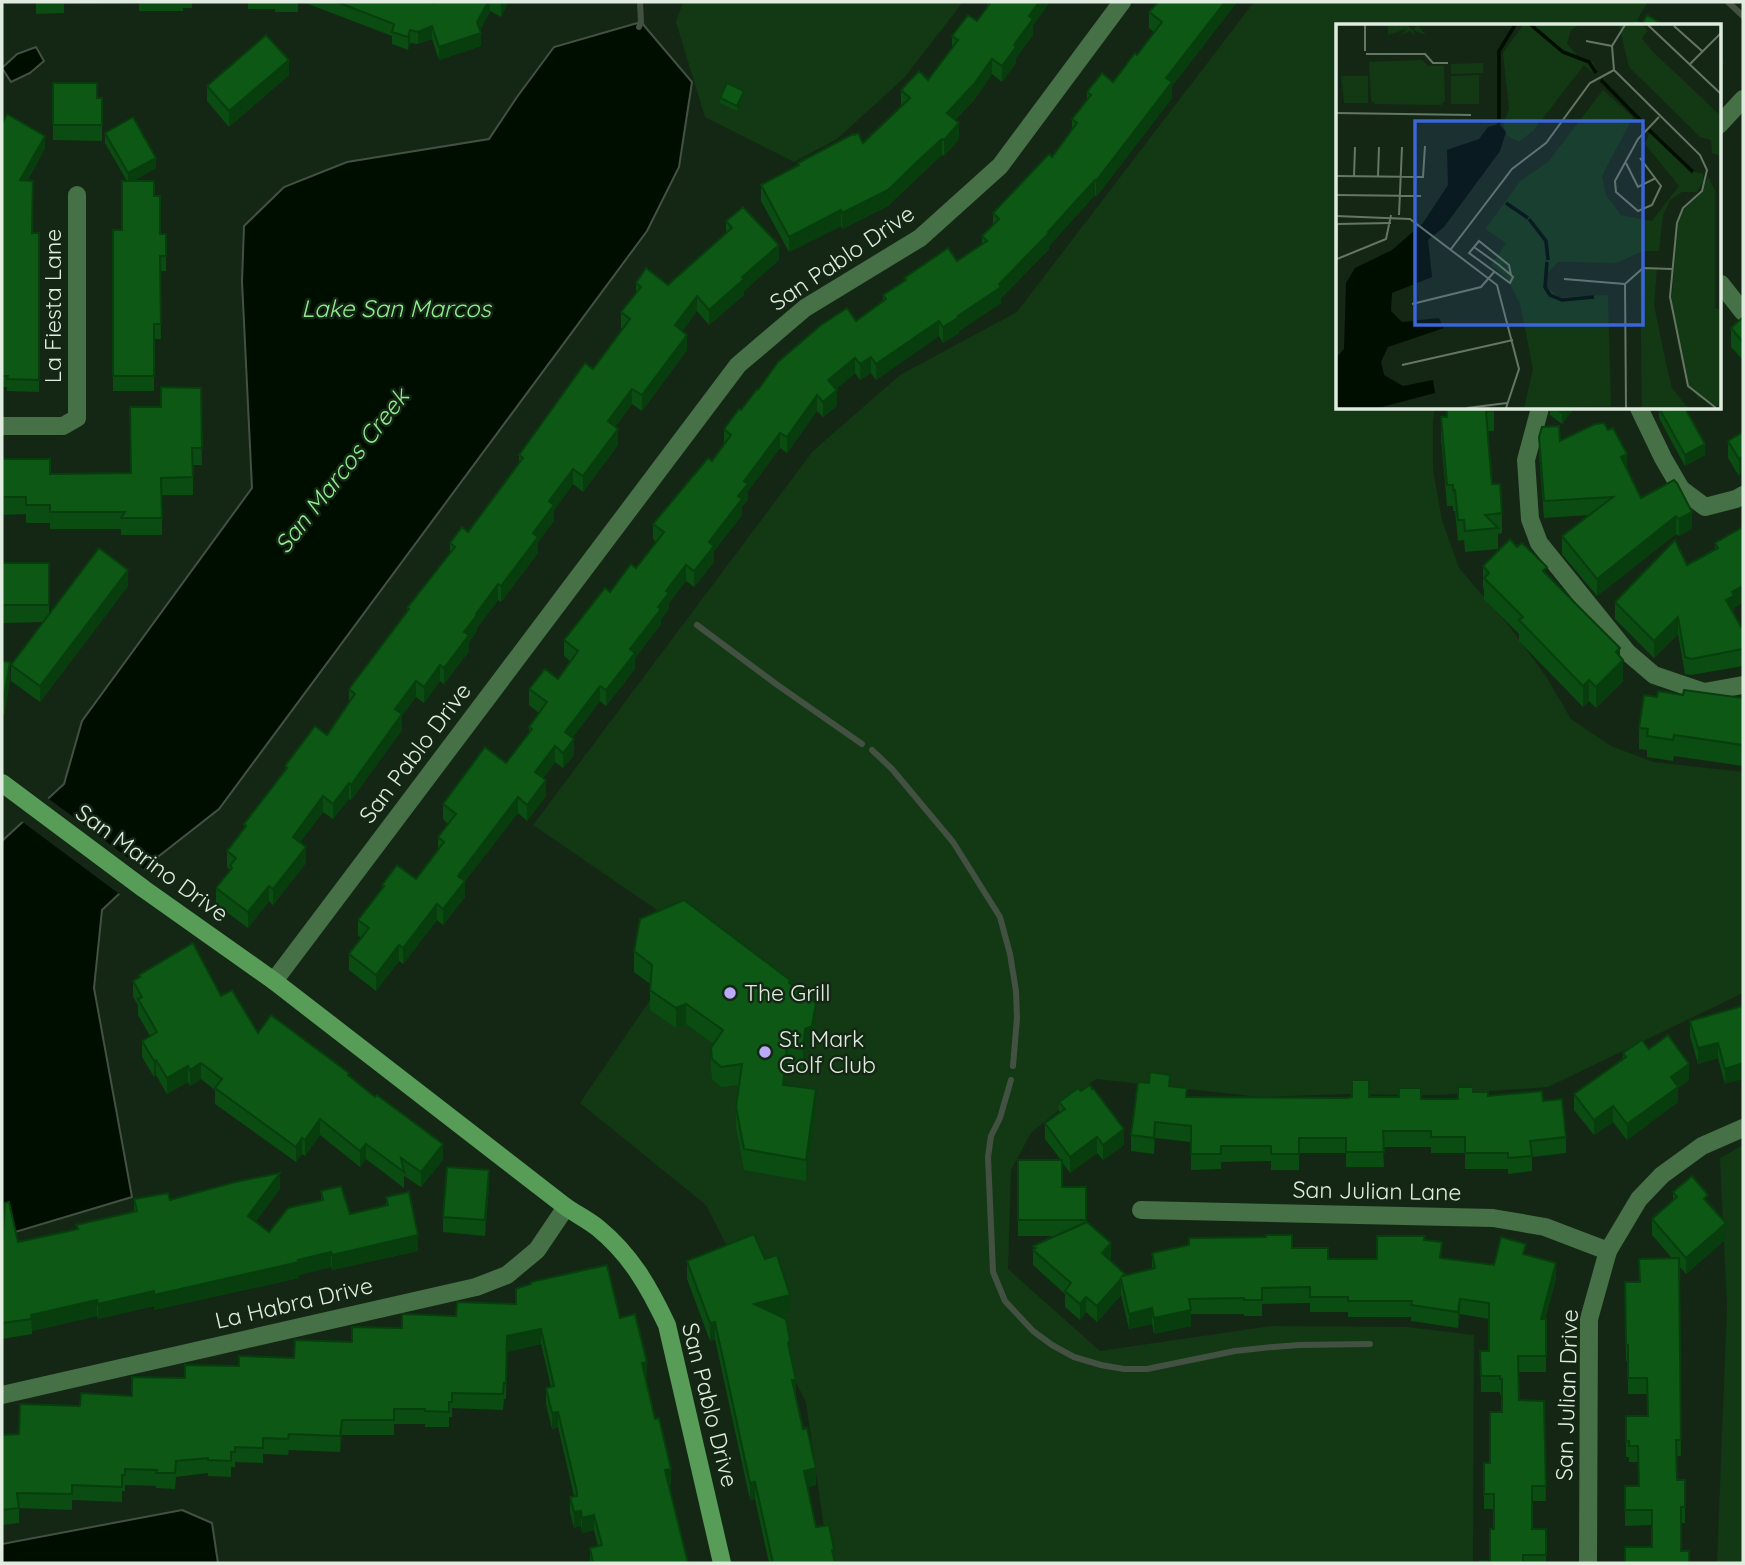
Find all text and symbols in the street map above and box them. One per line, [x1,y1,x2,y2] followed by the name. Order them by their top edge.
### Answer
[1336,24,1720,410] inset map
[764,198,920,317] street label: San Pablo Drive
[38,229,67,383] street label: La Fiesta Lane
[301,293,492,323] water label: Lake San Marcos
[268,380,416,559] water label: San Marcos Creek
[352,677,477,829] street label: San Pablo Drive
[70,797,234,928] street label: San Marino Drive
[744,978,831,1007] place label: The Grill
[722,985,738,1001] marker: The Grill
[779,1024,876,1079] place label: St. Mark Golf Club
[757,1044,773,1060] marker: St. Mark Golf Club
[1292,1175,1462,1206] street label: San Julian Lane
[212,1270,376,1335] street label: La Habra Drive
[1549,1309,1584,1481] street label: San Julian Drive
[676,1320,745,1490] street label: San Pablo Drive

